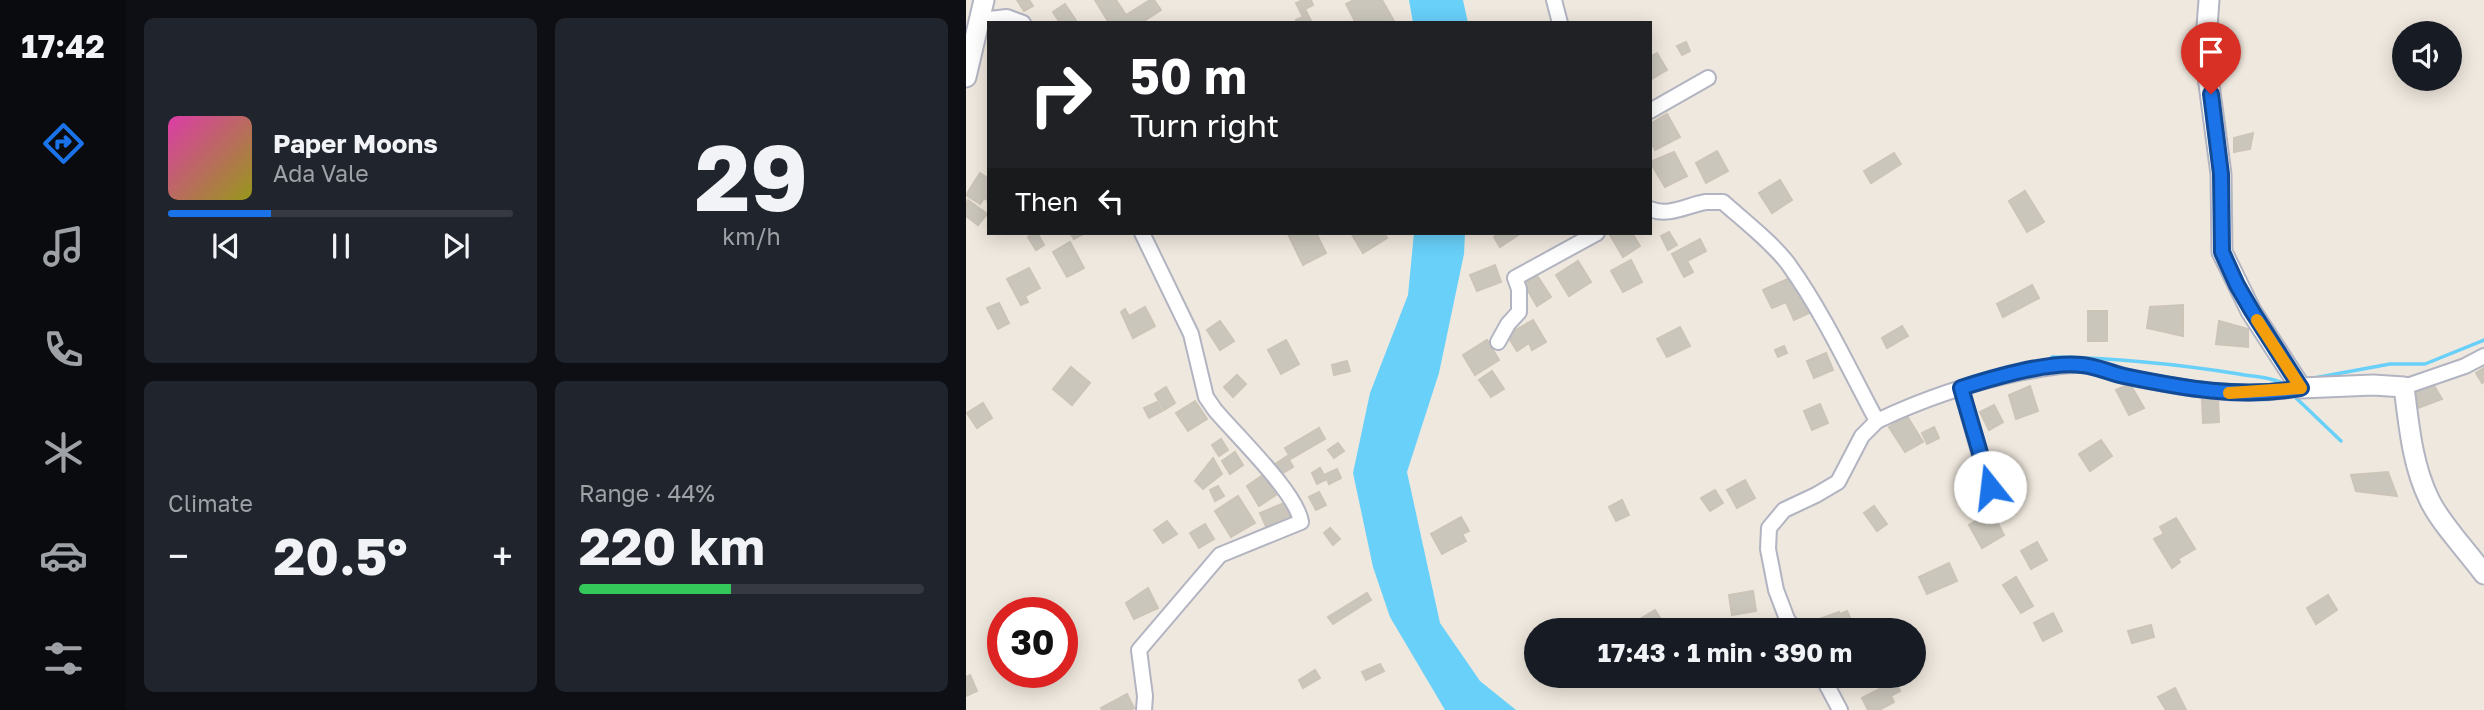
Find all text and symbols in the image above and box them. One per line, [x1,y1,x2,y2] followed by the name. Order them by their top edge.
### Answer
[2392,21,2462,91] map controls
[2392,21,2462,91] button: sound
[2181,22,2241,94] pin
[21,27,105,65] text: 17:42
[2192,33,2230,71] icon: arrive
[1130,46,1247,105] text: 50 m
[1015,49,1106,140] icon: right
[1130,106,1279,144] text: Turn right
[39,119,88,168] icon: directions
[695,122,808,231] text: 29
[273,128,438,159] text: Paper Moons
[273,159,369,187] text: Ada Vale
[1092,182,1130,220] icon: left
[1015,186,1078,217] text: Then
[39,222,88,271] icon: music
[722,222,781,250] text: km/h
[207,227,245,265] icon: previous
[322,227,360,265] icon: pause
[437,227,475,265] icon: next
[39,325,88,374] icon: phone
[39,428,88,477] icon: climate
[1953,450,2027,524] position arrow
[579,479,715,507] text: Range · 44%
[168,489,253,517] text: Climate
[579,514,765,576] text: 220 km
[273,524,408,586] text: 20.5°
[39,531,88,580] icon: car
[168,533,189,578] text: −
[492,533,513,578] text: +
[987,597,1078,688] speed limit sign: 30
[39,634,88,683] icon: filters
[1598,637,1852,668] text: 17:43 · 1 min · 390 m

